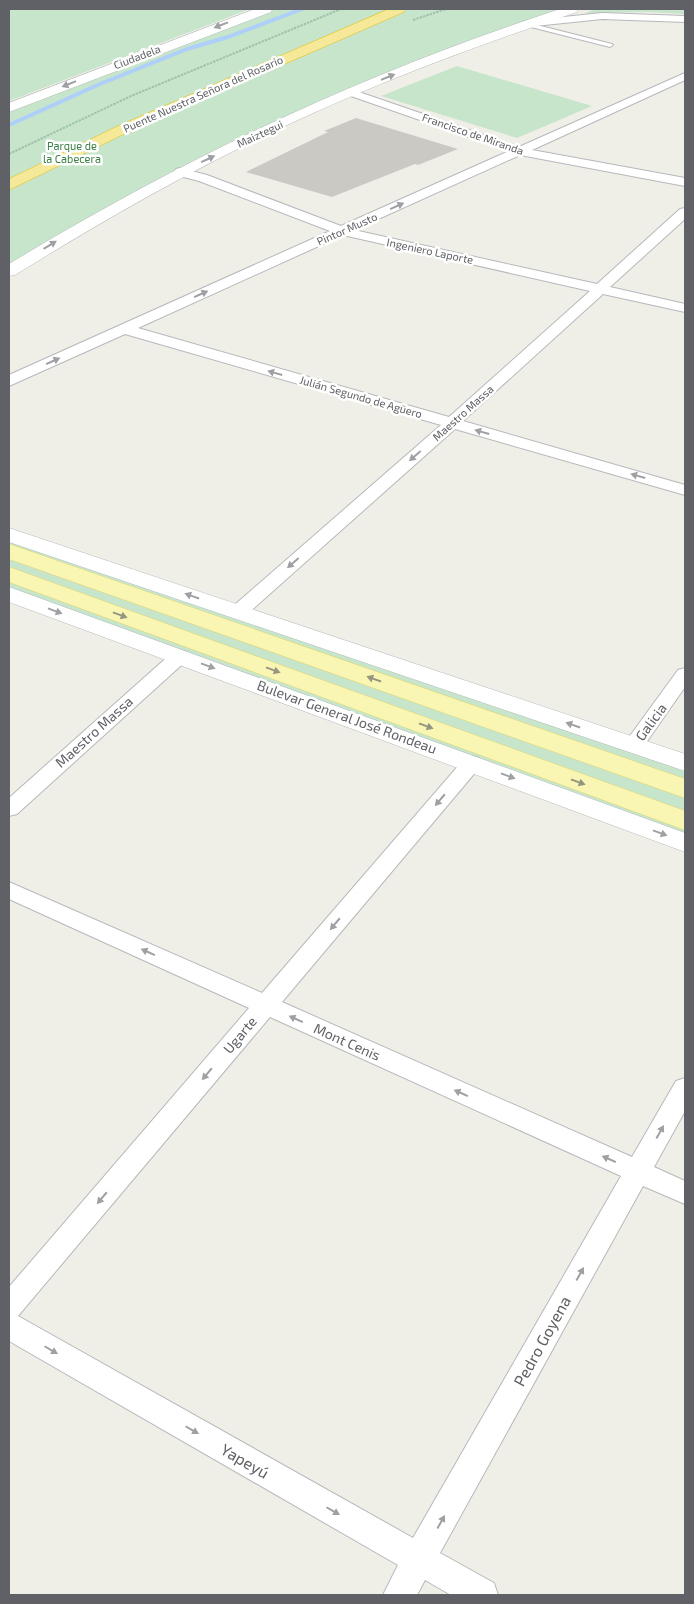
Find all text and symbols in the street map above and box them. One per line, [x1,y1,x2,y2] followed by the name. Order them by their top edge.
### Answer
[213,22,228,29] one-way arrow
[112,42,162,71] street label: Ciudadela
[121,52,285,135] street label: Puente Nuestra Señora del Rosario
[381,73,395,81] one-way arrow
[62,80,76,88] one-way arrow
[421,110,526,157] street label: Francisco de Miranda
[235,117,285,150] street label: Maiztegui
[43,139,101,165] park label: Parque de la Cabecera
[201,154,215,162] one-way arrow
[390,202,404,210] one-way arrow
[315,209,379,248] street label: Pintor Musto
[386,235,475,266] street label: Ingeniero Laporte
[44,241,57,250] one-way arrow
[194,290,208,298] one-way arrow
[46,357,60,365] one-way arrow
[268,368,283,376] one-way arrow
[298,373,424,420] street label: Julián Segundo de Agüero
[430,382,496,443] street label: Maestro Massa
[474,428,490,436] one-way arrow
[409,450,422,461] one-way arrow
[631,472,646,480] one-way arrow
[288,557,300,569] one-way arrow
[184,592,199,600] one-way arrow
[47,608,62,615] one-way arrow
[113,612,128,619] one-way arrow
[200,663,215,670] one-way arrow
[266,666,281,674] one-way arrow
[366,675,381,683] one-way arrow
[255,676,439,757] street label: Bulevar General José Rondeau
[51,692,136,771] street label: Maestro Massa
[631,700,670,744] street label: Galicia
[565,720,580,728] one-way arrow
[418,723,433,730] one-way arrow
[501,772,516,780] one-way arrow
[571,778,586,786] one-way arrow
[435,793,446,806] one-way arrow
[653,829,668,837] one-way arrow
[329,917,341,929] one-way arrow
[141,948,155,956] one-way arrow
[219,1013,260,1057] street label: Ugarte
[289,1015,303,1023] one-way arrow
[311,1019,383,1064] street label: Mont Cenis
[201,1068,213,1080] one-way arrow
[454,1088,468,1096] one-way arrow
[656,1125,664,1140] one-way arrow
[602,1155,616,1163] one-way arrow
[96,1191,107,1204] one-way arrow
[576,1267,585,1281] one-way arrow
[509,1292,574,1389] street label: Pedro Goyena
[44,1346,59,1354] one-way arrow
[186,1426,199,1435] one-way arrow
[218,1439,273,1482] street label: Yapeyú
[326,1507,341,1515] one-way arrow
[436,1516,445,1529] one-way arrow

